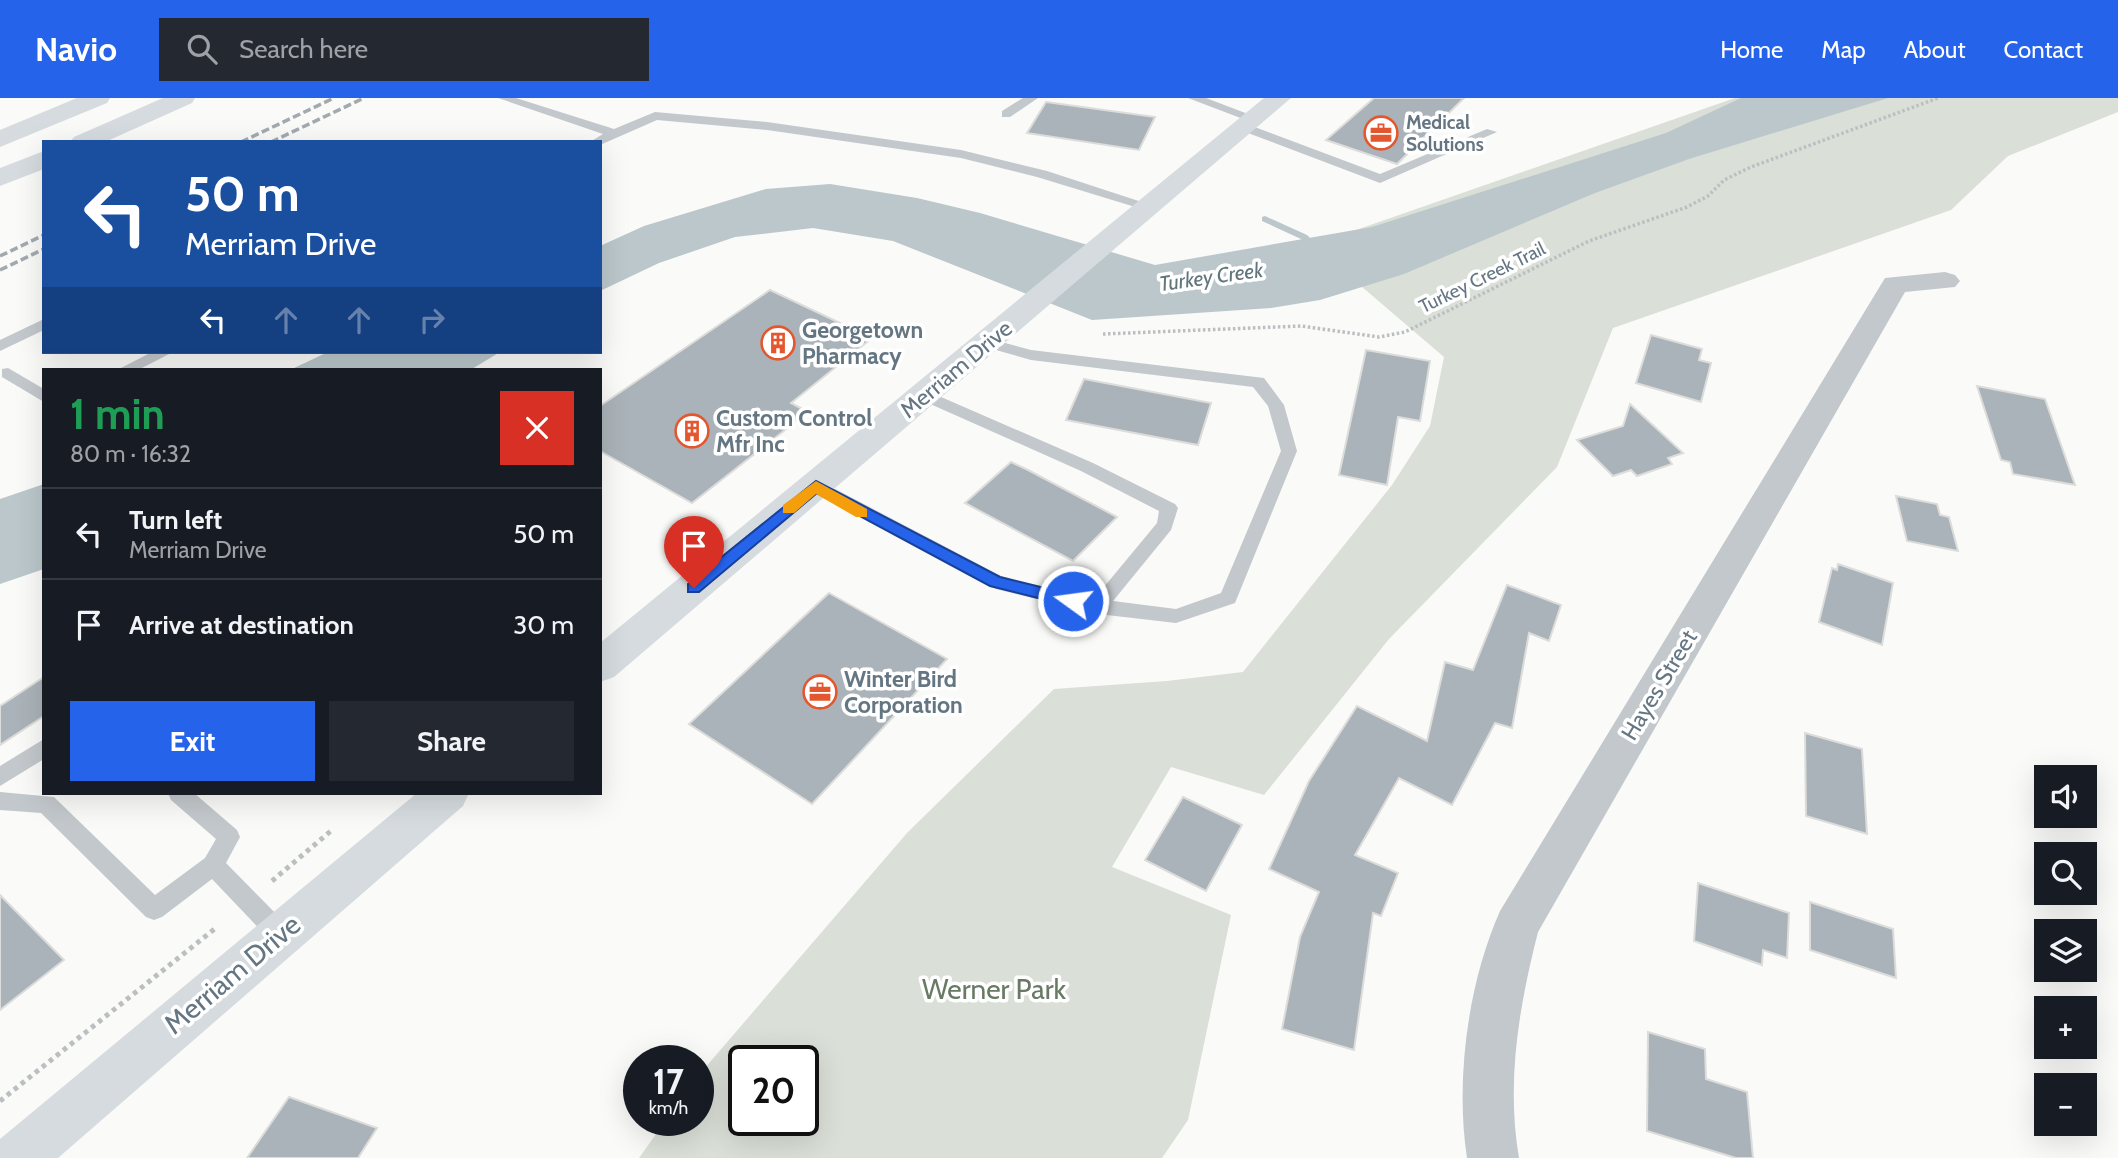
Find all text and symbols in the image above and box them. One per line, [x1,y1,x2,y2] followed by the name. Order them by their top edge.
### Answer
[159,18,649,81] search box
[35,29,117,69] text: Navio
[183,30,221,68] icon: search
[239,33,368,65] text: Search here
[1720,35,1783,64] text: Home
[1821,35,1866,64] text: Map
[1904,35,1966,64] text: About
[2004,35,2083,64] text: Contact
[1406,111,1484,156] place label: Medical Solutions
[1362,114,1400,152] office icon: Medical Solutions
[185,164,300,223] text: 50 m
[70,168,161,259] icon: left
[185,224,376,263] text: Merriam Drive
[1415,237,1550,318] street label: Turkey Creek Trail
[1157,257,1265,296] water label: Turkey Creek
[194,301,232,339] icon: left
[267,301,305,339] icon: ahead
[340,301,378,339] icon: ahead
[413,301,451,339] icon: right
[894,314,1018,424] street label: Merriam Drive
[802,316,923,370] place label: Georgetown Pharmacy
[759,324,797,362] building icon: Georgetown Pharmacy
[70,388,165,440] text: 1 min
[500,391,574,465] button: close
[716,404,872,458] place label: Custom Control Mfr Inc
[673,412,711,450] building icon: Custom Control Mfr Inc
[70,440,191,468] text: 80 m · 16:32
[129,504,222,536] text: Turn left
[70,515,108,553] icon: left
[664,516,724,588] pin
[513,518,574,550] text: 50 m
[675,527,713,565] icon: arrive
[129,536,267,564] text: Merriam Drive
[1036,564,1110,638] position arrow
[70,606,108,644] icon: arrive
[129,609,354,641] text: Arrive at destination
[513,609,574,641] text: 30 m
[1615,625,1703,745] street label: Hayes Street
[844,665,963,719] place label: Winter Bird Corporation
[801,673,839,711] office icon: Winter Bird Corporation
[70,701,315,781] button: Exit
[329,701,574,781] button: Share
[2034,765,2097,1136] map controls
[2034,765,2097,828] button: sound
[2034,842,2097,905] button: search
[157,907,307,1041] street label: Merriam Drive
[2034,919,2097,982] button: layers
[922,972,1067,1006] park label: Werner Park
[2034,996,2097,1059] button: +
[728,1045,819,1136] speed limit sign: 20
[653,1060,684,1103] text: 17
[2034,1073,2097,1136] button: −
[649,1097,688,1119] text: km/h

